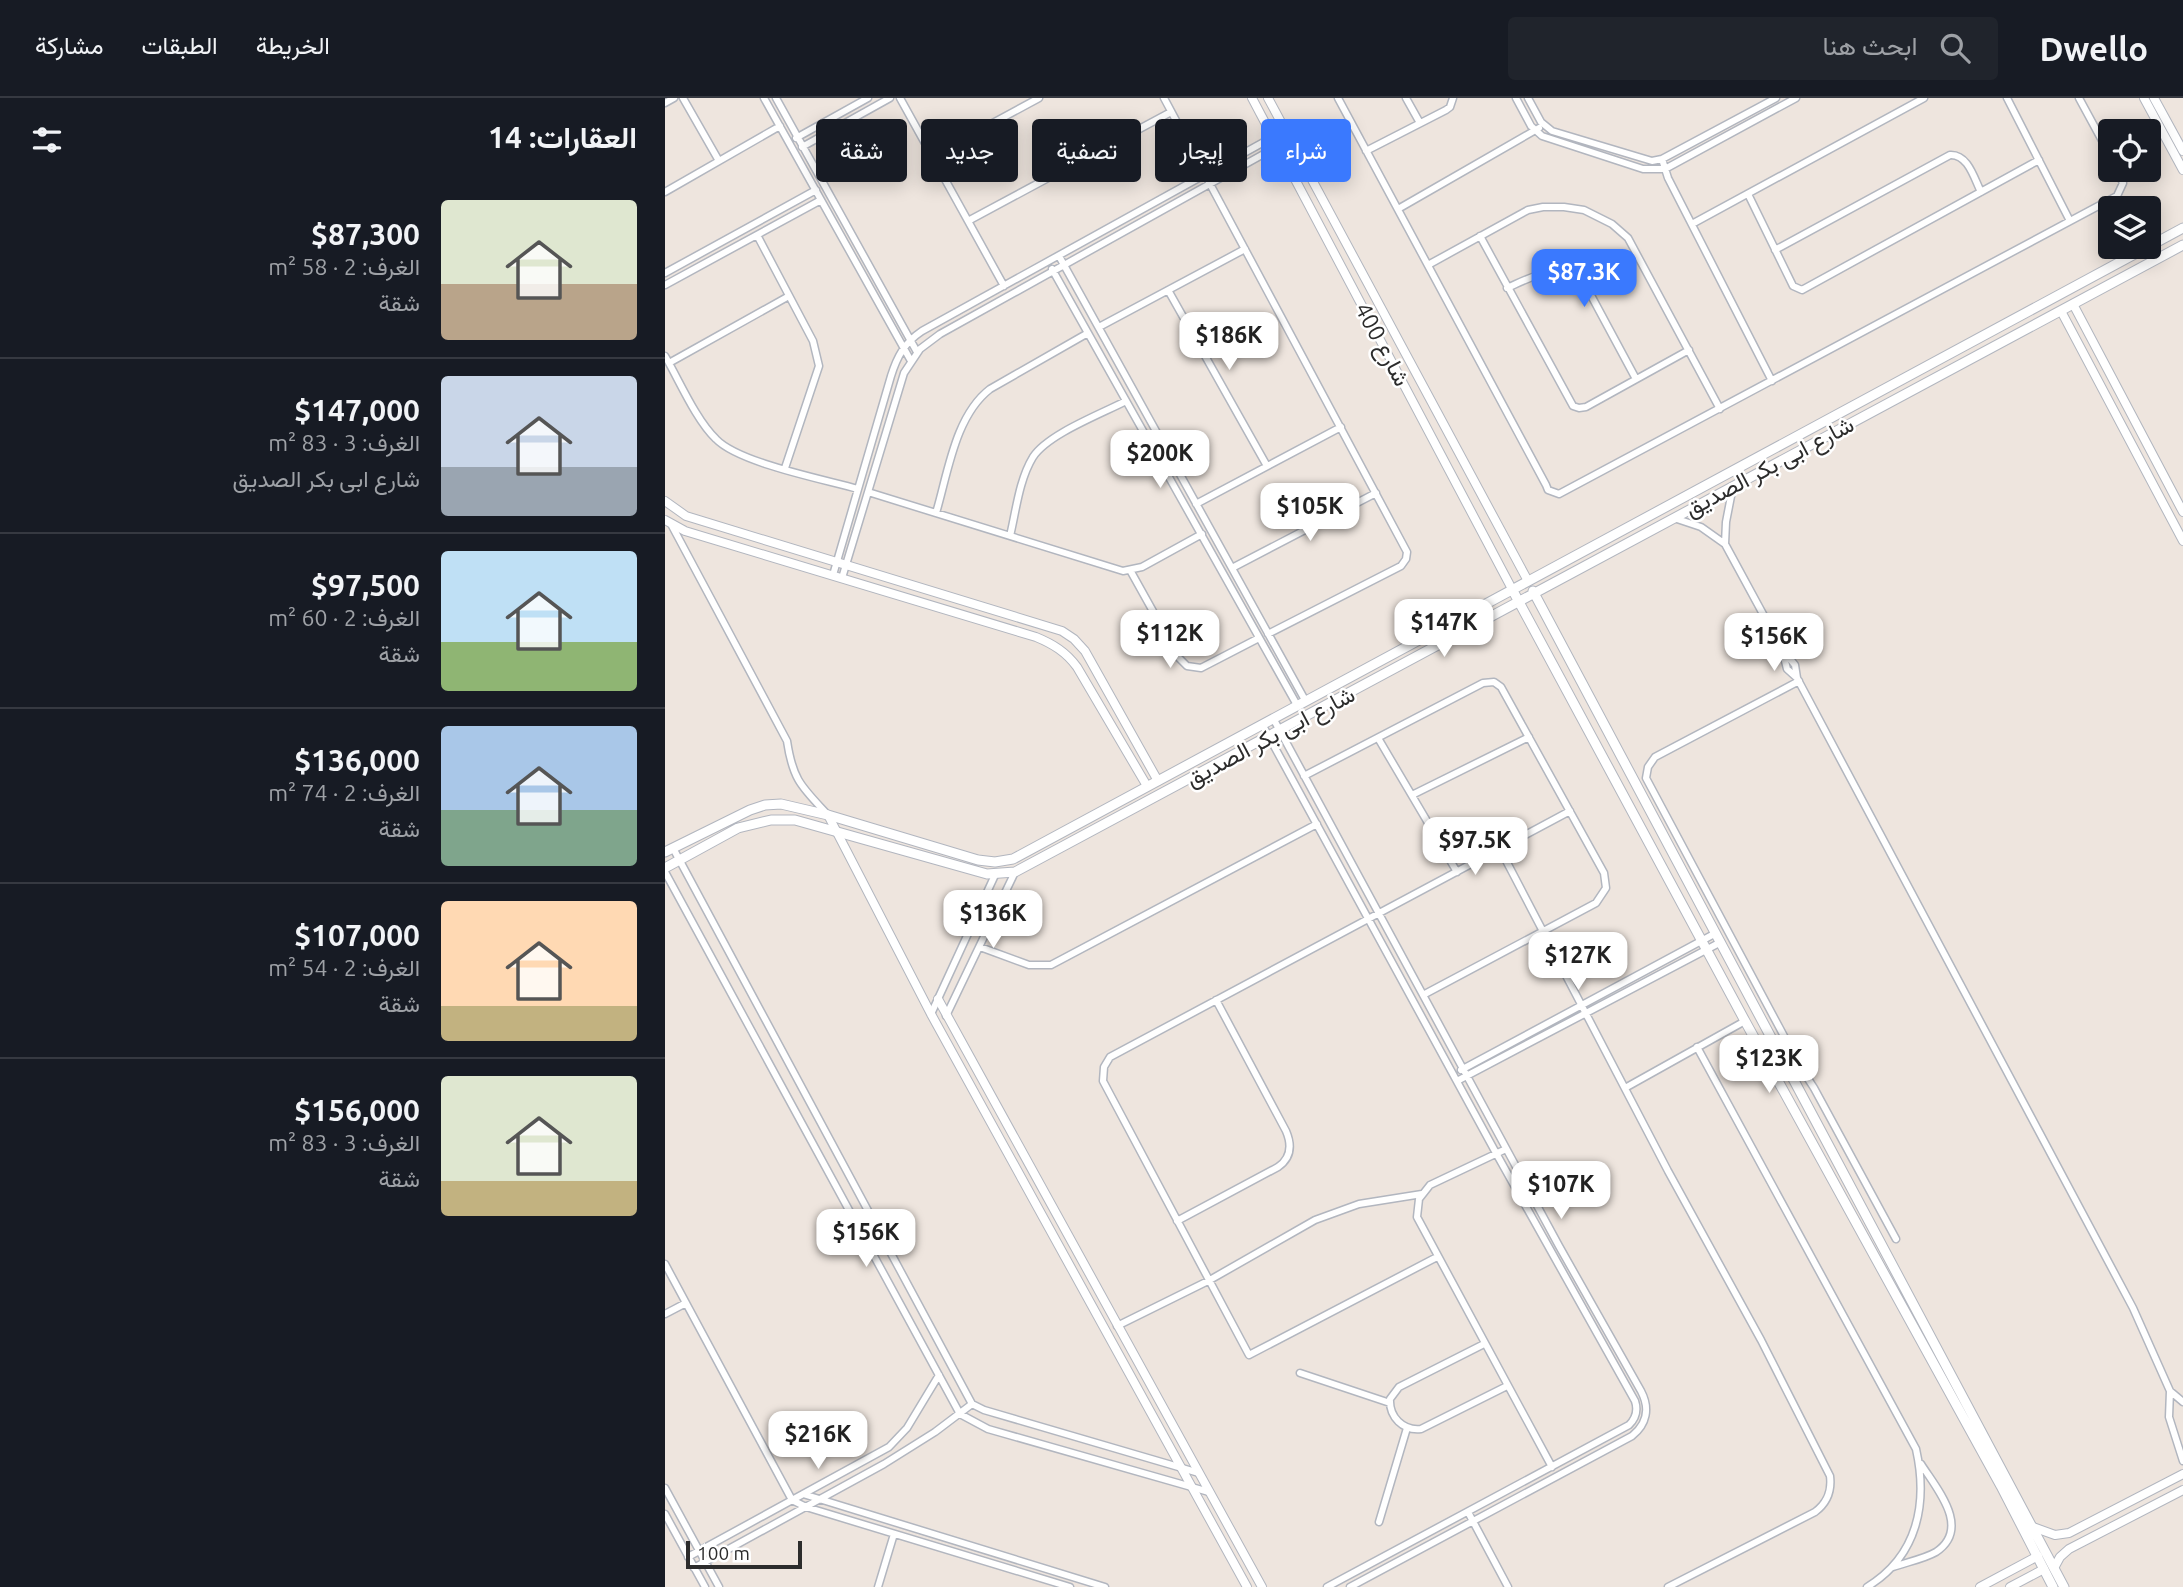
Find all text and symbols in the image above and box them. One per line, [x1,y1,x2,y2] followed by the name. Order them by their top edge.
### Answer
[1508,17,1998,80] search box
[1936,29,1974,67] icon: search
[2040,30,2148,67] text: Dwello
[1822,31,1918,60] text: ابحث هنا
[35,32,103,59] text: مشاركة
[141,32,218,59] text: الطبقات
[256,32,330,59] text: الخريطة
[816,119,907,182] chip: شقة
[921,119,1018,182] chip: جديد
[1032,119,1141,182] chip: تصفية
[1155,119,1247,182] chip: إيجار
[1261,119,1351,182] chip: شراء
[2098,119,2161,259] map controls
[2098,119,2161,182] button: locate
[488,120,637,154] text: العقارات: 14
[28,121,66,159] icon: filters
[2098,196,2161,259] button: layers
[311,217,420,251] text: $87,300
[497,228,581,312] icon: home
[1527,250,1641,309] pin: $87.3K
[268,254,420,279] text: الغرف: 2 · 58 m²
[1548,259,1620,284] text: $87.3K
[378,290,420,315] text: شقة
[1347,298,1415,392] street label: شارع 400
[1180,313,1278,372] pin: $186K
[1195,322,1263,347] text: $186K
[294,393,420,427] text: $147,000
[497,404,581,488] icon: home
[1680,411,1860,525] street label: شارع ابى بكر الصديق
[268,430,420,455] text: الغرف: 3 · 83 m²
[1111,430,1209,490] pin: $200K
[1126,440,1194,465] text: $200K
[232,466,420,491] text: شارع ابى بكر الصديق
[1261,484,1359,543] pin: $105K
[1276,493,1344,518] text: $105K
[311,568,420,602] text: $97,500
[497,579,581,663] icon: home
[1395,600,1493,659] pin: $147K
[268,605,420,630] text: الغرف: 2 · 60 m²
[1410,609,1478,634] text: $147K
[1121,610,1219,670] pin: $112K
[1725,614,1823,673] pin: $156K
[1136,620,1204,645] text: $112K
[1740,623,1808,648] text: $156K
[378,641,420,666] text: شقة
[1181,681,1361,795] street label: شارع ابى بكر الصديق
[294,743,420,777] text: $136,000
[497,754,581,838] icon: home
[268,780,420,805] text: الغرف: 2 · 74 m²
[378,816,420,841] text: شقة
[1418,818,1532,877] pin: $97.5K
[1439,827,1511,852] text: $97.5K
[944,890,1042,950] pin: $136K
[959,900,1027,925] text: $136K
[294,918,420,952] text: $107,000
[497,929,581,1013] icon: home
[1529,932,1627,992] pin: $127K
[1544,942,1612,967] text: $127K
[268,955,420,980] text: الغرف: 2 · 54 m²
[378,991,420,1016] text: شقة
[1720,1035,1818,1095] pin: $123K
[1735,1045,1803,1070] text: $123K
[294,1093,420,1127] text: $156,000
[497,1104,581,1188] icon: home
[268,1130,420,1155] text: الغرف: 3 · 83 m²
[1512,1162,1610,1221] pin: $107K
[378,1166,420,1191] text: شقة
[1527,1171,1595,1196] text: $107K
[817,1210,915,1269] pin: $156K
[832,1219,900,1244] text: $156K
[769,1412,867,1471] pin: $216K
[784,1421,852,1446] text: $216K
[686,1538,801,1570] scale bar
[697,1542,750,1564] text: 100 m

